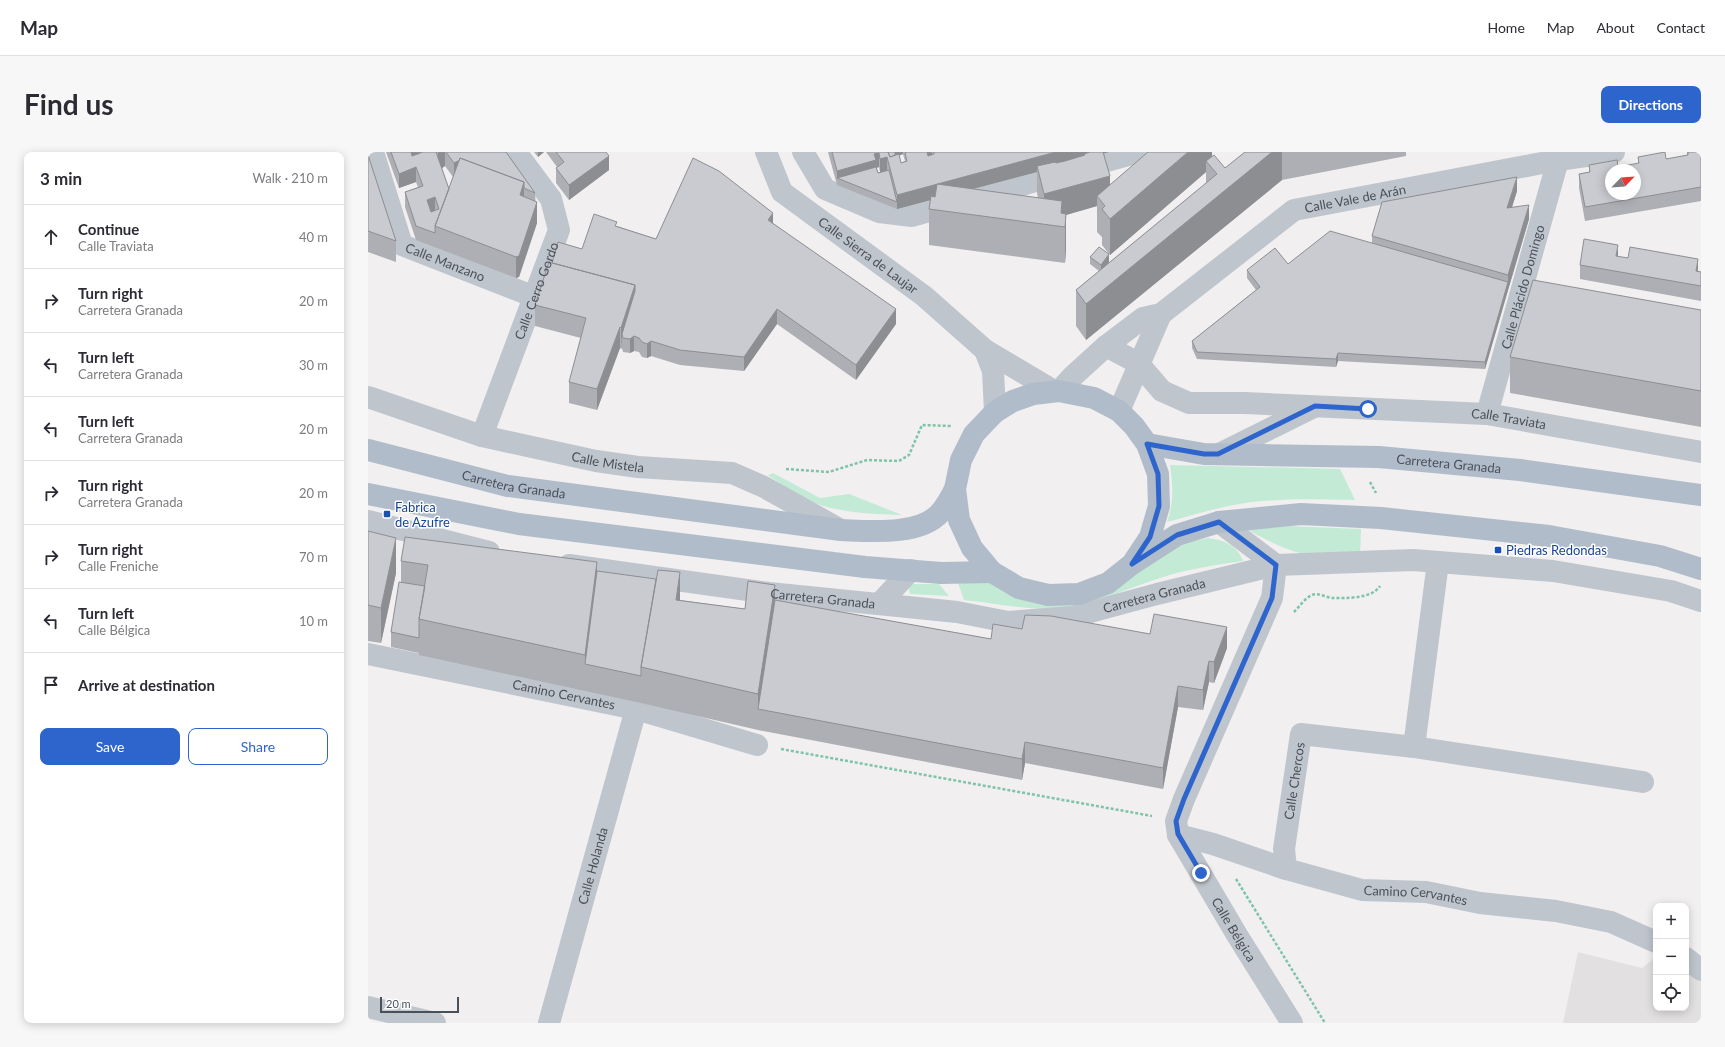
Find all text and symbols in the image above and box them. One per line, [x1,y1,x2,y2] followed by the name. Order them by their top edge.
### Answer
[20,16,58,39] text: Map
[1487,19,1525,36] text: Home
[1547,19,1574,36] text: Map
[1596,19,1634,36] text: About
[1656,19,1705,36] text: Contact
[1601,86,1701,123] button: Directions
[24,87,114,121] text: Find us
[1605,164,1641,200] north arrow
[40,168,82,189] text: 3 min
[252,170,328,186] text: Walk · 210 m
[1303,181,1407,216] street label: Calle Vale de Arán
[815,213,922,297] street label: Calle Sierra de Laujar
[78,220,139,238] text: Continue
[1498,223,1548,351] street label: Calle Plácido Domingo
[40,226,62,248] icon: ahead
[299,229,328,245] text: 40 m
[78,238,154,254] text: Calle Traviata
[403,239,487,285] street label: Calle Manzano
[511,240,562,342] street label: Calle Cerro Gordo
[78,284,143,302] text: Turn right
[40,290,62,312] icon: right
[299,293,328,309] text: 20 m
[78,302,183,318] text: Carretera Granada
[78,348,134,366] text: Turn left
[40,354,62,376] icon: left
[299,357,328,373] text: 30 m
[78,366,183,382] text: Carretera Granada
[1359,400,1377,418] route start
[1471,405,1547,432] street label: Calle Traviata
[78,412,134,430] text: Turn left
[40,418,62,440] icon: left
[299,421,328,437] text: 20 m
[78,430,183,446] text: Carretera Granada
[570,448,645,475] street label: Calle Mistela
[1396,451,1502,476] street label: Carretera Granada
[460,467,567,502] street label: Carretera Granada
[78,476,143,494] text: Turn right
[40,482,62,504] icon: right
[299,485,328,501] text: 20 m
[78,494,183,510] text: Carretera Granada
[395,499,450,530] place label: Fabrica de Azufre
[382,509,392,519] marker: Fabrica de Azufre
[78,540,143,558] text: Turn right
[1506,542,1607,558] place label: Piedras Redondas
[1493,545,1503,555] marker: Piedras Redondas
[40,546,62,568] icon: right
[299,549,328,565] text: 70 m
[78,558,158,574] text: Calle Freniche
[1101,575,1207,616] street label: Carretera Granada
[770,585,876,612] street label: Carretera Granada
[78,604,134,622] text: Turn left
[40,610,62,632] icon: left
[299,613,328,629] text: 10 m
[78,622,150,638] text: Calle Bélgica
[40,674,62,696] icon: arrive
[78,676,215,694] text: Arrive at destination
[511,676,617,713] street label: Camino Cervantes
[40,728,180,765] button: Save
[188,728,328,765] button: Share
[1280,741,1308,821] street label: Calle Chercos
[574,826,611,906] street label: Calle Holanda
[1192,864,1210,882] route end
[1363,882,1469,908] street label: Camino Cervantes
[1209,894,1260,965] street label: Calle Bélgica
[1653,903,1689,1011] map controls
[1653,903,1689,939] button: +
[1653,939,1689,975] button: −
[1653,975,1689,1011] button: locate
[380,995,459,1014] scale bar
[386,997,411,1010] text: 20 m

